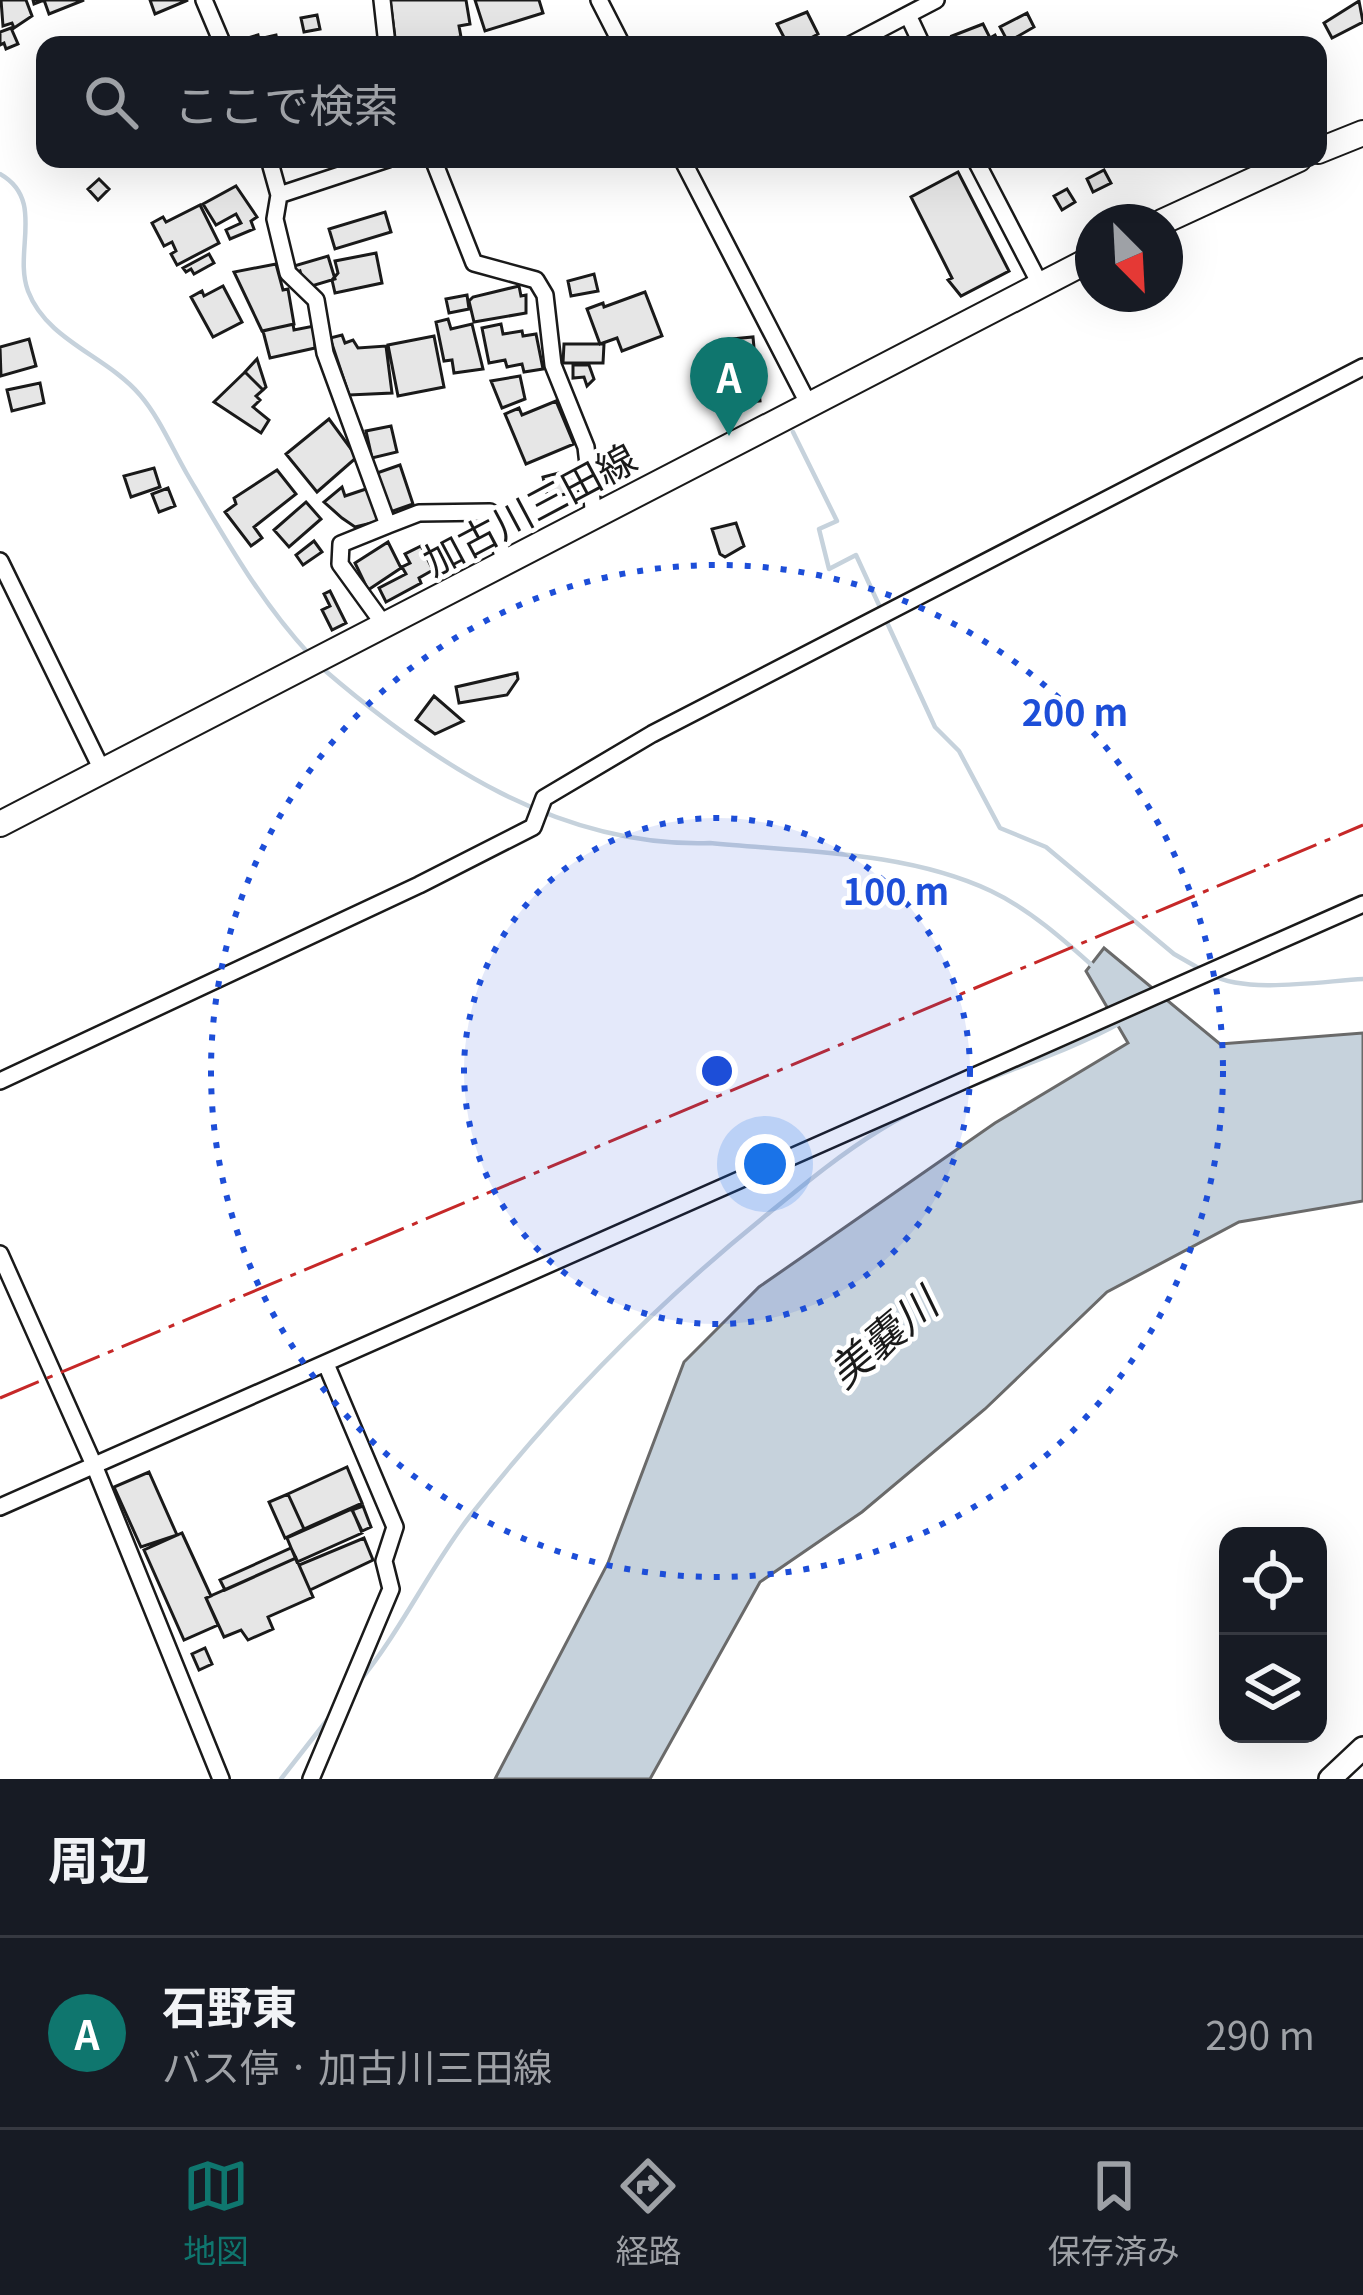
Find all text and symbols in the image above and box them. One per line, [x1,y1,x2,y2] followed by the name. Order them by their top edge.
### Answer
[36,36,1327,168] search box
[78,69,144,135] icon: search
[174,70,399,135] text: ここで検索
[1075,204,1183,312] north arrow
[690,337,768,436] pin: A
[412,428,645,587] street label: 加古川三田線
[1022,684,1128,736] text: 200 m
[843,863,949,915] text: 100 m
[696,1050,738,1092] centre of rings
[735,1134,795,1194] your location
[813,1269,952,1399] water label: 美嚢川
[1219,1527,1327,1743] map controls
[1219,1527,1327,1635] button: locate
[1219,1635,1327,1743] button: layers
[48,1820,150,1894] text: 周辺
[162,1972,297,2037] text: 石野東
[75,2005,100,2061] text: A
[1205,2005,1315,2061] text: 290 m
[162,2037,552,2093] text: バス停 · 加古川三田線
[183,2153,249,2273] tab: 地図
[615,2153,681,2273] tab: 経路
[1048,2153,1180,2273] tab: 保存済み

